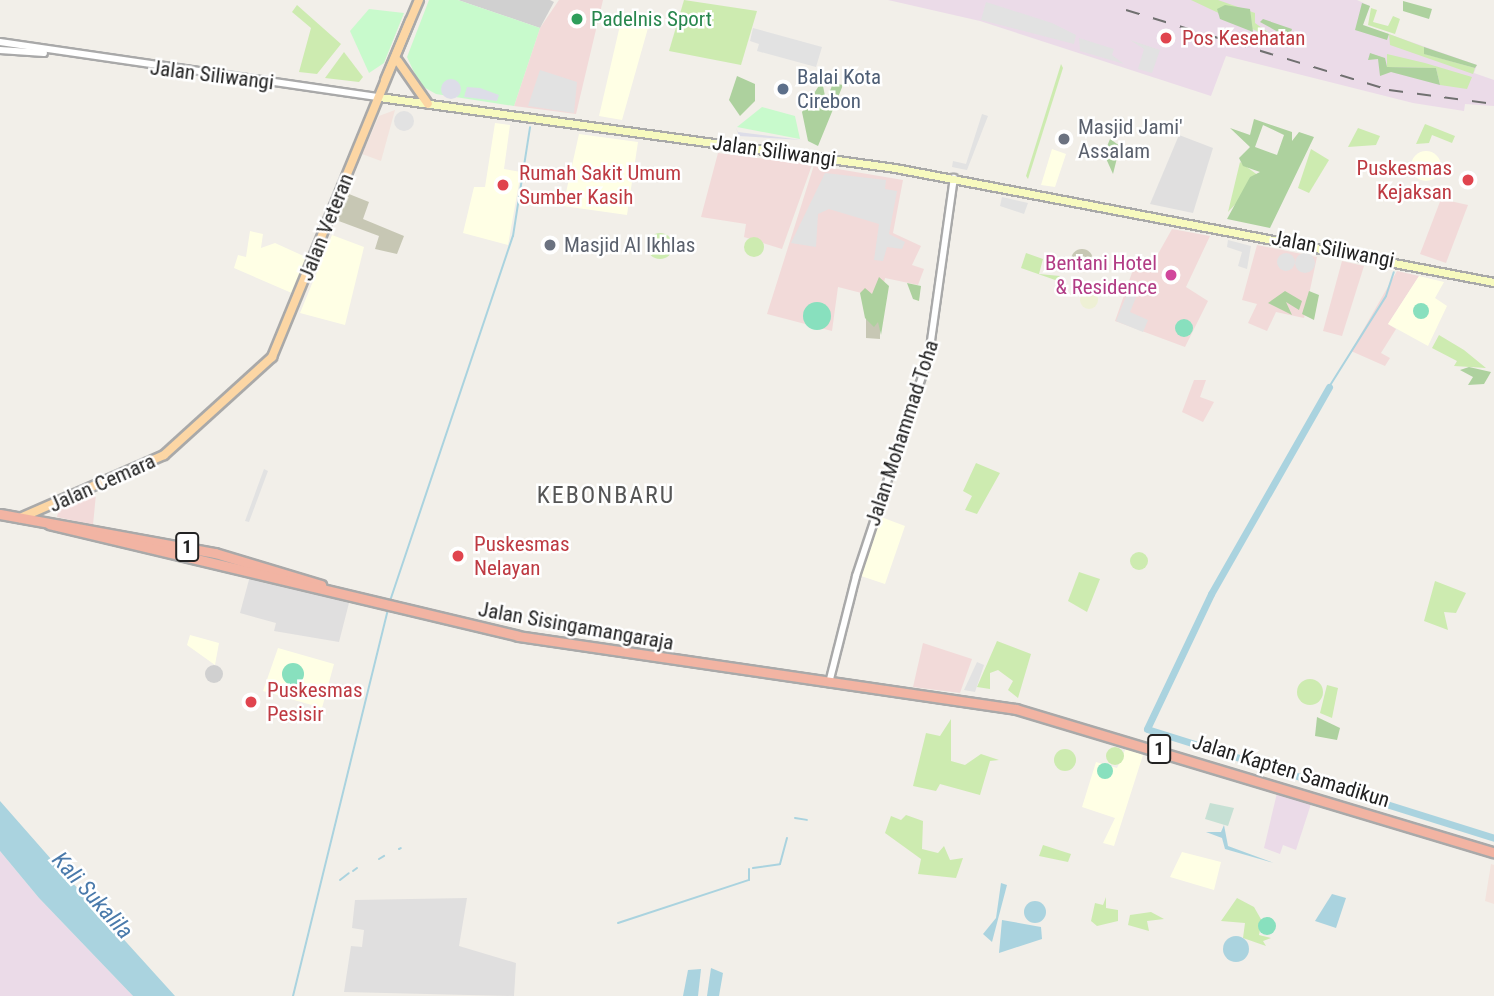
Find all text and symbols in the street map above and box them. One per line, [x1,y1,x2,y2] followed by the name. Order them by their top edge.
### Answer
[591,6,712,32] place label: Padelnis Sport
[569,11,585,27] marker: Padelnis Sport
[1182,25,1306,51] place label: Pos Kesehatan
[1156,28,1176,48] marker: Pos Kesehatan
[149,55,275,95] street label: Jalan Siliwangi
[797,64,881,114] place label: Balai Kota Cirebon
[775,81,791,97] marker: Balai Kota Cirebon
[1078,114,1183,164] place label: Masjid Jami' Assalam
[711,130,837,172] street label: Jalan Siliwangi
[1056,131,1072,147] marker: Masjid Jami' Assalam
[1357,155,1452,205] place label: Puskesmas Kejaksan
[519,160,681,210] place label: Rumah Sakit Umum Sumber Kasih
[293,170,359,284] street label: Jalan Veteran
[1458,170,1478,190] marker: Puskesmas Kejaksan
[493,175,513,195] marker: Rumah Sakit Umum Sumber Kasih
[1269,225,1397,273] street label: Jalan Siliwangi
[564,232,695,258] place label: Masjid Al Ikhlas
[542,237,558,253] marker: Masjid Al Ikhlas
[1045,250,1157,300] place label: Bentani Hotel & Residence
[1163,267,1179,283] marker: Bentani Hotel & Residence
[860,337,944,529] street label: Jalan Mohammad Toha
[45,448,159,518] street label: Jalan Cemara
[538,482,674,510] district label: KEBONBARU
[474,531,569,581] place label: Puskesmas Nelayan
[175,532,199,562] road number: 1
[448,546,468,566] marker: Puskesmas Nelayan
[476,596,676,656] street label: Jalan Sisingamangaraja
[267,677,362,727] place label: Puskesmas Pesisir
[241,692,261,712] marker: Puskesmas Pesisir
[1189,729,1393,813] street label: Jalan Kapten Samadikun
[1147,734,1171,764] road number: 1
[46,847,138,945] water label: Kali Sukalila

